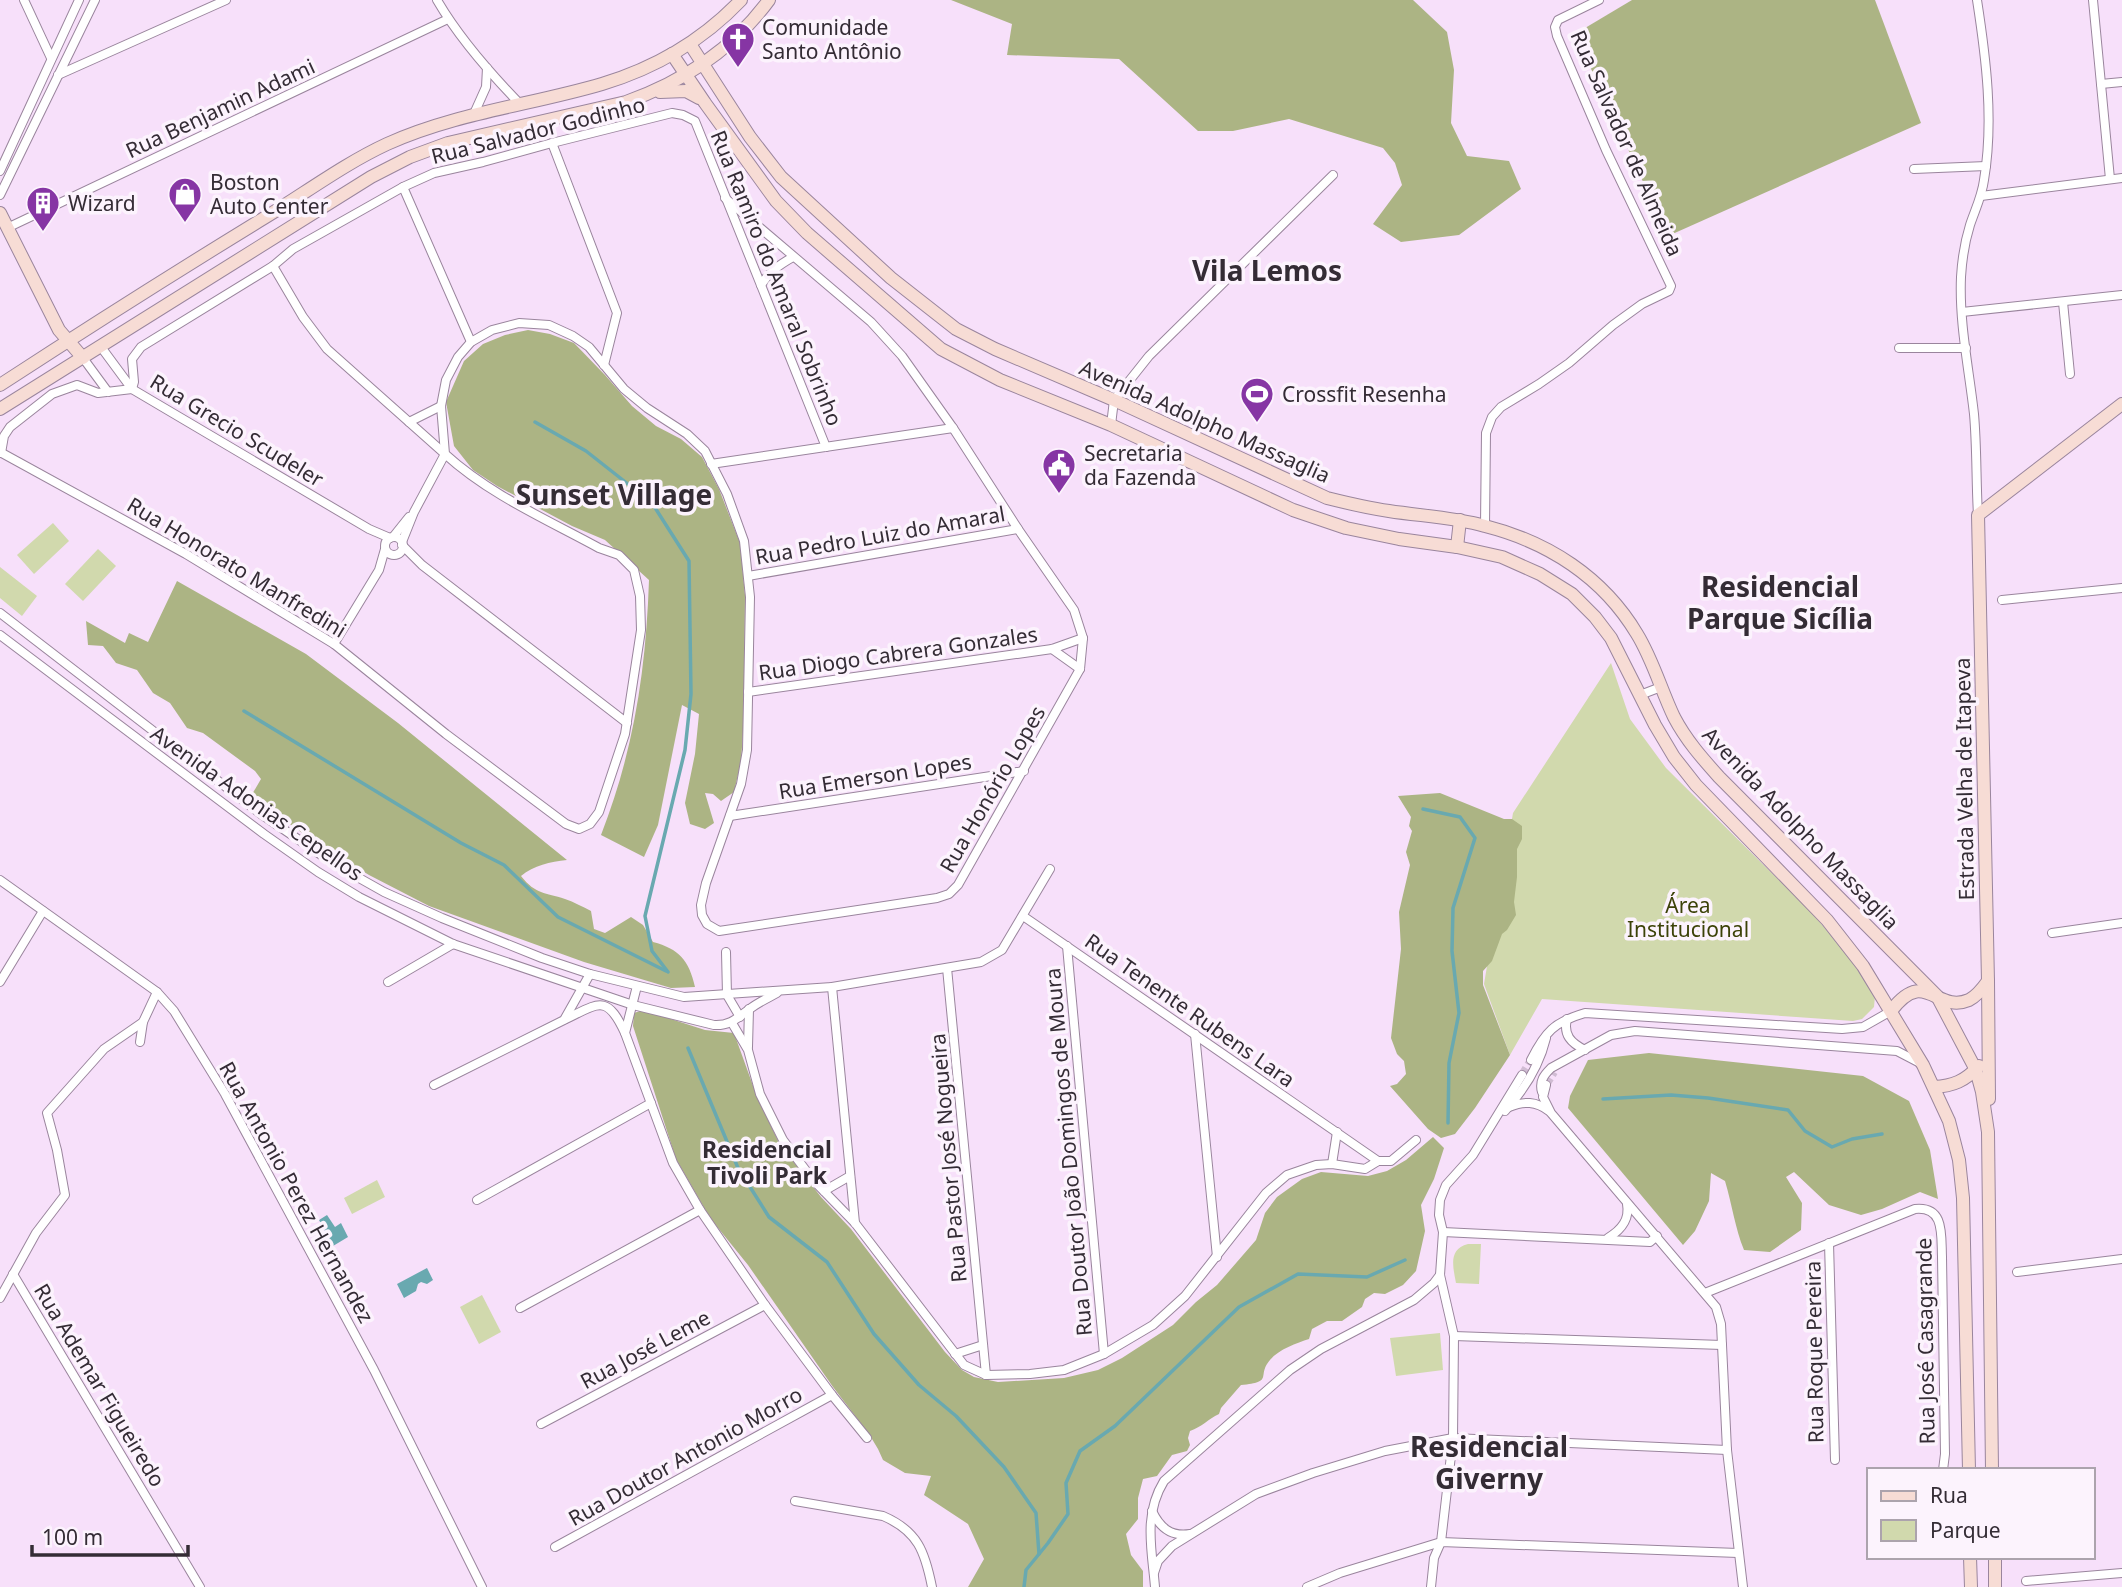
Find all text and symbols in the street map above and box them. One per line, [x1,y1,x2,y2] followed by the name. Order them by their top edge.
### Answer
[762,13,902,65] place label: Comunidade Santo Antônio
[719,20,757,69] church icon: Comunidade Santo Antônio
[1564,25,1690,261] street label: Rua Salvador de Almeida
[121,52,319,164] street label: Rua Benjamin Adami
[428,90,648,170] street label: Rua Salvador Godinho
[705,126,849,430] street label: Rua Ramiro do Amaral Sobrinho
[210,168,329,220] place label: Boston Auto Center
[166,175,204,224] shop icon: Boston Auto Center
[24,184,62,233] building icon: Wizard
[68,189,136,217] place label: Wizard
[1192,251,1342,289] district label: Vila Lemos
[1075,353,1335,489] street label: Avenida Adolpho Massaglia
[145,367,329,493] street label: Rua Grecio Scudeler
[1238,375,1276,424] sports icon: Crossfit Resenha
[1282,380,1447,408] place label: Crossfit Resenha
[1084,439,1196,491] place label: Secretaria da Fazenda
[1040,446,1078,495] public building icon: Secretaria da Fazenda
[516,475,712,513] district label: Sunset Village
[122,490,352,644] street label: Rua Honorato Manfredini
[753,499,1007,571] street label: Rua Pedro Luiz do Amaral
[1687,567,1873,637] district label: Residencial Parque Sicília
[757,620,1039,686] street label: Rua Diogo Cabrera Gonzales
[1948,657,1980,901] street label: Estrada Velha de Itapeva
[933,701,1051,877] street label: Rua Honório Lopes
[145,719,369,887] street label: Avenida Adonias Cepellos
[1697,721,1905,935] street label: Avenida Adolpho Massaglia
[777,747,973,805] street label: Rua Emerson Lopes
[1627,891,1749,943] park label: Área Institucional
[1080,927,1300,1093] street label: Rua Tenente Rubens Lara
[1038,967,1098,1337] street label: Rua Doutor João Domingos de Moura
[923,1032,973,1284] street label: Rua Pastor José Nogueira
[213,1056,381,1328] street label: Rua Antonio Perez Hernandez
[702,1133,832,1191] district label: Residencial Tivoli Park
[1909,1237,1941,1445] street label: Rua José Casagrande
[1798,1261,1830,1443] street label: Rua Roque Pereira
[28,1278,172,1492] street label: Rua Ademar Figueiredo
[575,1303,715,1395] street label: Rua José Leme
[563,1380,807,1532] street label: Rua Doutor Antonio Morro
[1410,1427,1568,1497] district label: Residencial Giverny
[1867,1468,2094,1559] legend
[1930,1481,1968,1509] text: Rua
[32,1514,187,1558] scale bar
[1930,1516,2000,1544] text: Parque
[42,1523,103,1551] text: 100 m

